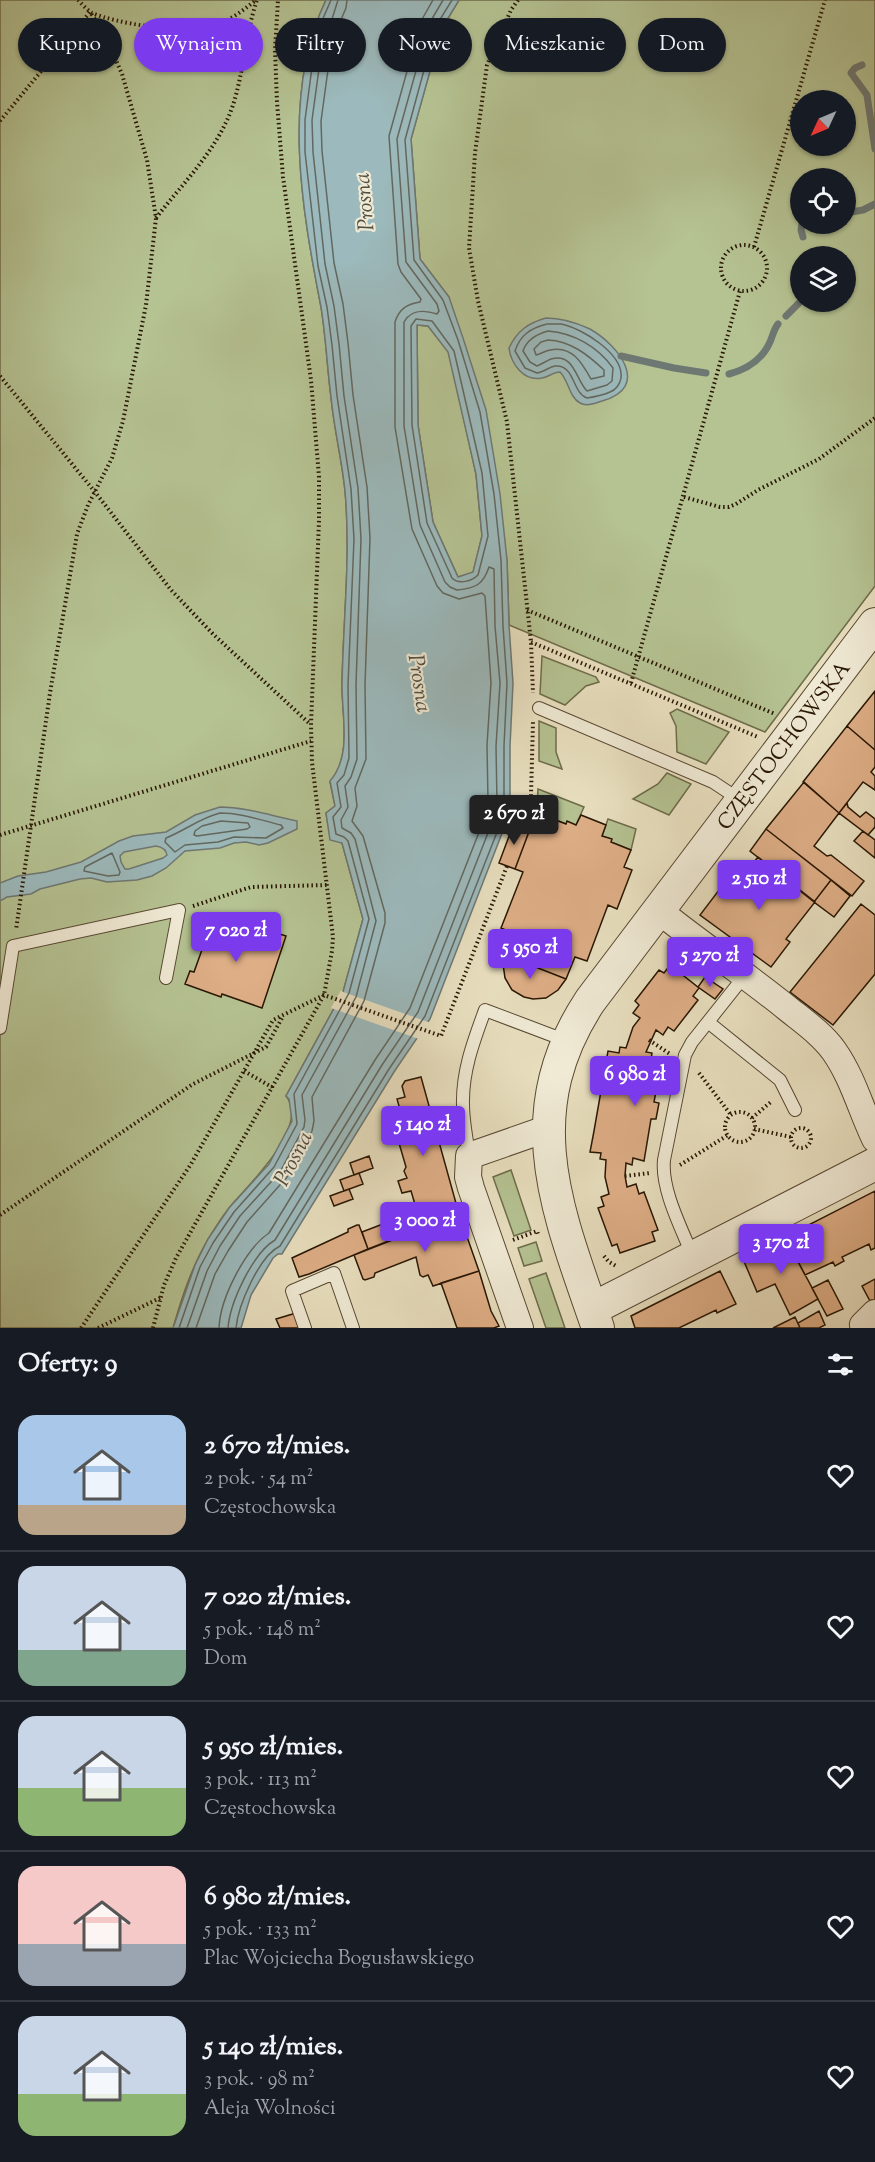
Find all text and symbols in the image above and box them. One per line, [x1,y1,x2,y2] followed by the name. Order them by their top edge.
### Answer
[18,18,122,72] chip: Kupno
[134,18,263,72] chip: Wynajem
[275,18,366,72] chip: Filtry
[378,18,472,72] chip: Nowe
[484,18,626,72] chip: Mieszkanie
[638,18,726,72] chip: Dom
[790,90,856,156] north arrow
[790,90,856,312] map controls
[790,168,856,234] button: locate
[348,171,384,232] water label: Prosna
[790,246,856,312] button: layers
[398,652,438,715] water label: Prosna
[711,655,859,837] street label: CZĘSTOCHOWSKA
[452,795,576,846] pin: 2 670 zł
[483,800,545,829] text: 2 670 zł
[697,860,821,911] pin: 2 510 zł
[731,865,787,894] text: 2 510 zł
[174,912,298,963] pin: 7 020 zł
[205,917,267,946] text: 7 020 zł
[468,929,592,980] pin: 5 950 zł
[502,934,558,963] text: 5 950 zł
[648,937,772,988] pin: 5 270 zł
[681,942,739,971] text: 5 270 zł
[573,1056,697,1107] pin: 6 980 zł
[604,1061,666,1090] text: 6 980 zł
[361,1106,485,1157] pin: 5 140 zł
[395,1111,451,1140] text: 5 140 zł
[267,1126,322,1193] water label: Prosna
[363,1202,487,1253] pin: 3 000 zł
[394,1207,456,1236] text: 3 000 zł
[719,1224,843,1275] pin: 3 170 zł
[753,1229,809,1258] text: 3 170 zł
[18,1346,117,1383] text: Oferty: 9
[824,1348,857,1381] icon: filters
[204,1428,350,1465] text: 2 670 zł/mies.
[66,1439,138,1511] icon: home
[824,1459,857,1492] icon: heart
[204,1465,314,1494] text: 2 pok. · 54 m²
[204,1494,336,1523] text: Częstochowska
[204,1579,351,1616] text: 7 020 zł/mies.
[66,1590,138,1662] icon: home
[824,1610,857,1643] icon: heart
[204,1616,321,1645] text: 5 pok. · 148 m²
[204,1645,247,1674] text: Dom
[204,1729,343,1766] text: 5 950 zł/mies.
[66,1740,138,1812] icon: home
[824,1760,857,1793] icon: heart
[204,1766,317,1795] text: 3 pok. · 113 m²
[204,1795,336,1824] text: Częstochowska
[204,1879,351,1916] text: 6 980 zł/mies.
[66,1890,138,1962] icon: home
[824,1910,857,1943] icon: heart
[204,1916,317,1945] text: 5 pok. · 133 m²
[204,1945,474,1974] text: Plac Wojciecha Bogusławskiego
[204,2029,343,2066] text: 5 140 zł/mies.
[66,2040,138,2112] icon: home
[824,2060,857,2093] icon: heart
[204,2066,315,2095] text: 3 pok. · 98 m²
[204,2095,336,2124] text: Aleja Wolności

